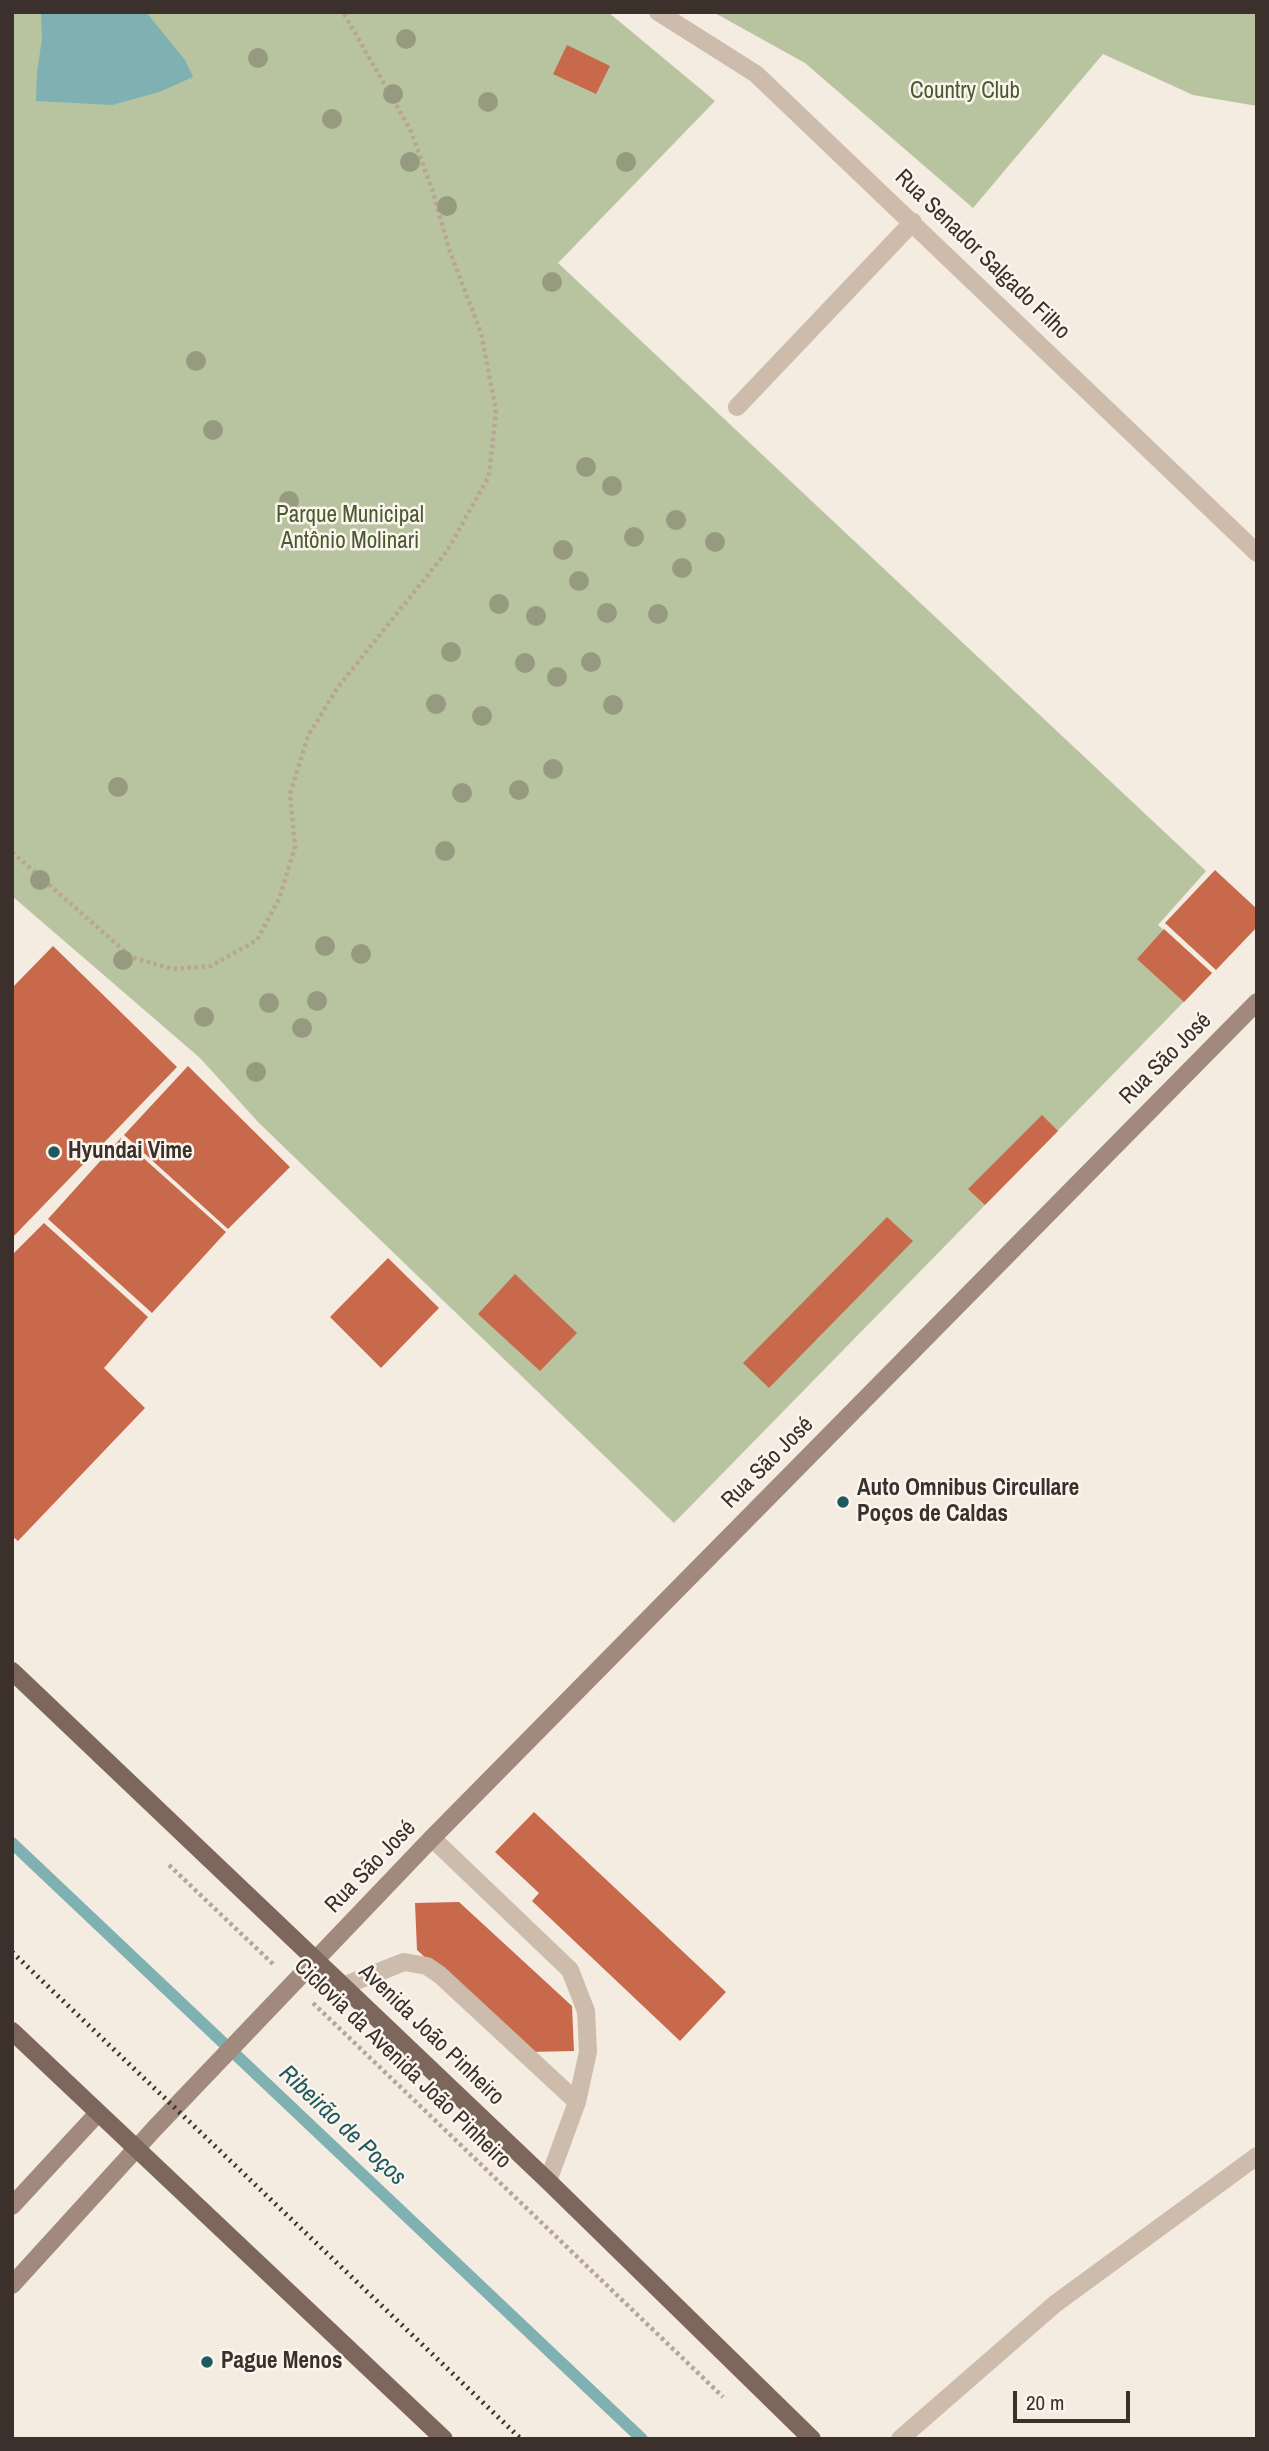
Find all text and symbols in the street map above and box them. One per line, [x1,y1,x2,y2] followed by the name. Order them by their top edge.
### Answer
[910,78,1020,106] park label: Country Club
[889,164,1075,346] street label: Rua Senador Salgado Filho
[276,502,424,556] park label: Parque Municipal Antônio Molinari
[1114,1007,1218,1111] street label: Rua São José
[68,1138,192,1166] place label: Hyundai Vime
[46,1144,62,1160] marker: Hyundai Vime
[716,1411,820,1515] street label: Rua São José
[857,1475,1079,1529] place label: Auto Omnibus Circullare Poços de Caldas
[835,1494,851,1510] marker: Auto Omnibus Circullare Poços de Caldas
[320,1815,422,1919] street label: Rua São José
[288,1953,516,2175] street label: Ciclovia da Avenida João Pinheiro
[353,1959,509,2111] street label: Avenida João Pinheiro
[273,2060,411,2192] water label: Ribeirão de Poços
[221,2348,343,2376] place label: Pague Menos
[199,2354,215,2370] marker: Pague Menos
[1017,2378,1134,2422] scale bar
[1026,2388,1064,2417] text: 20 m

